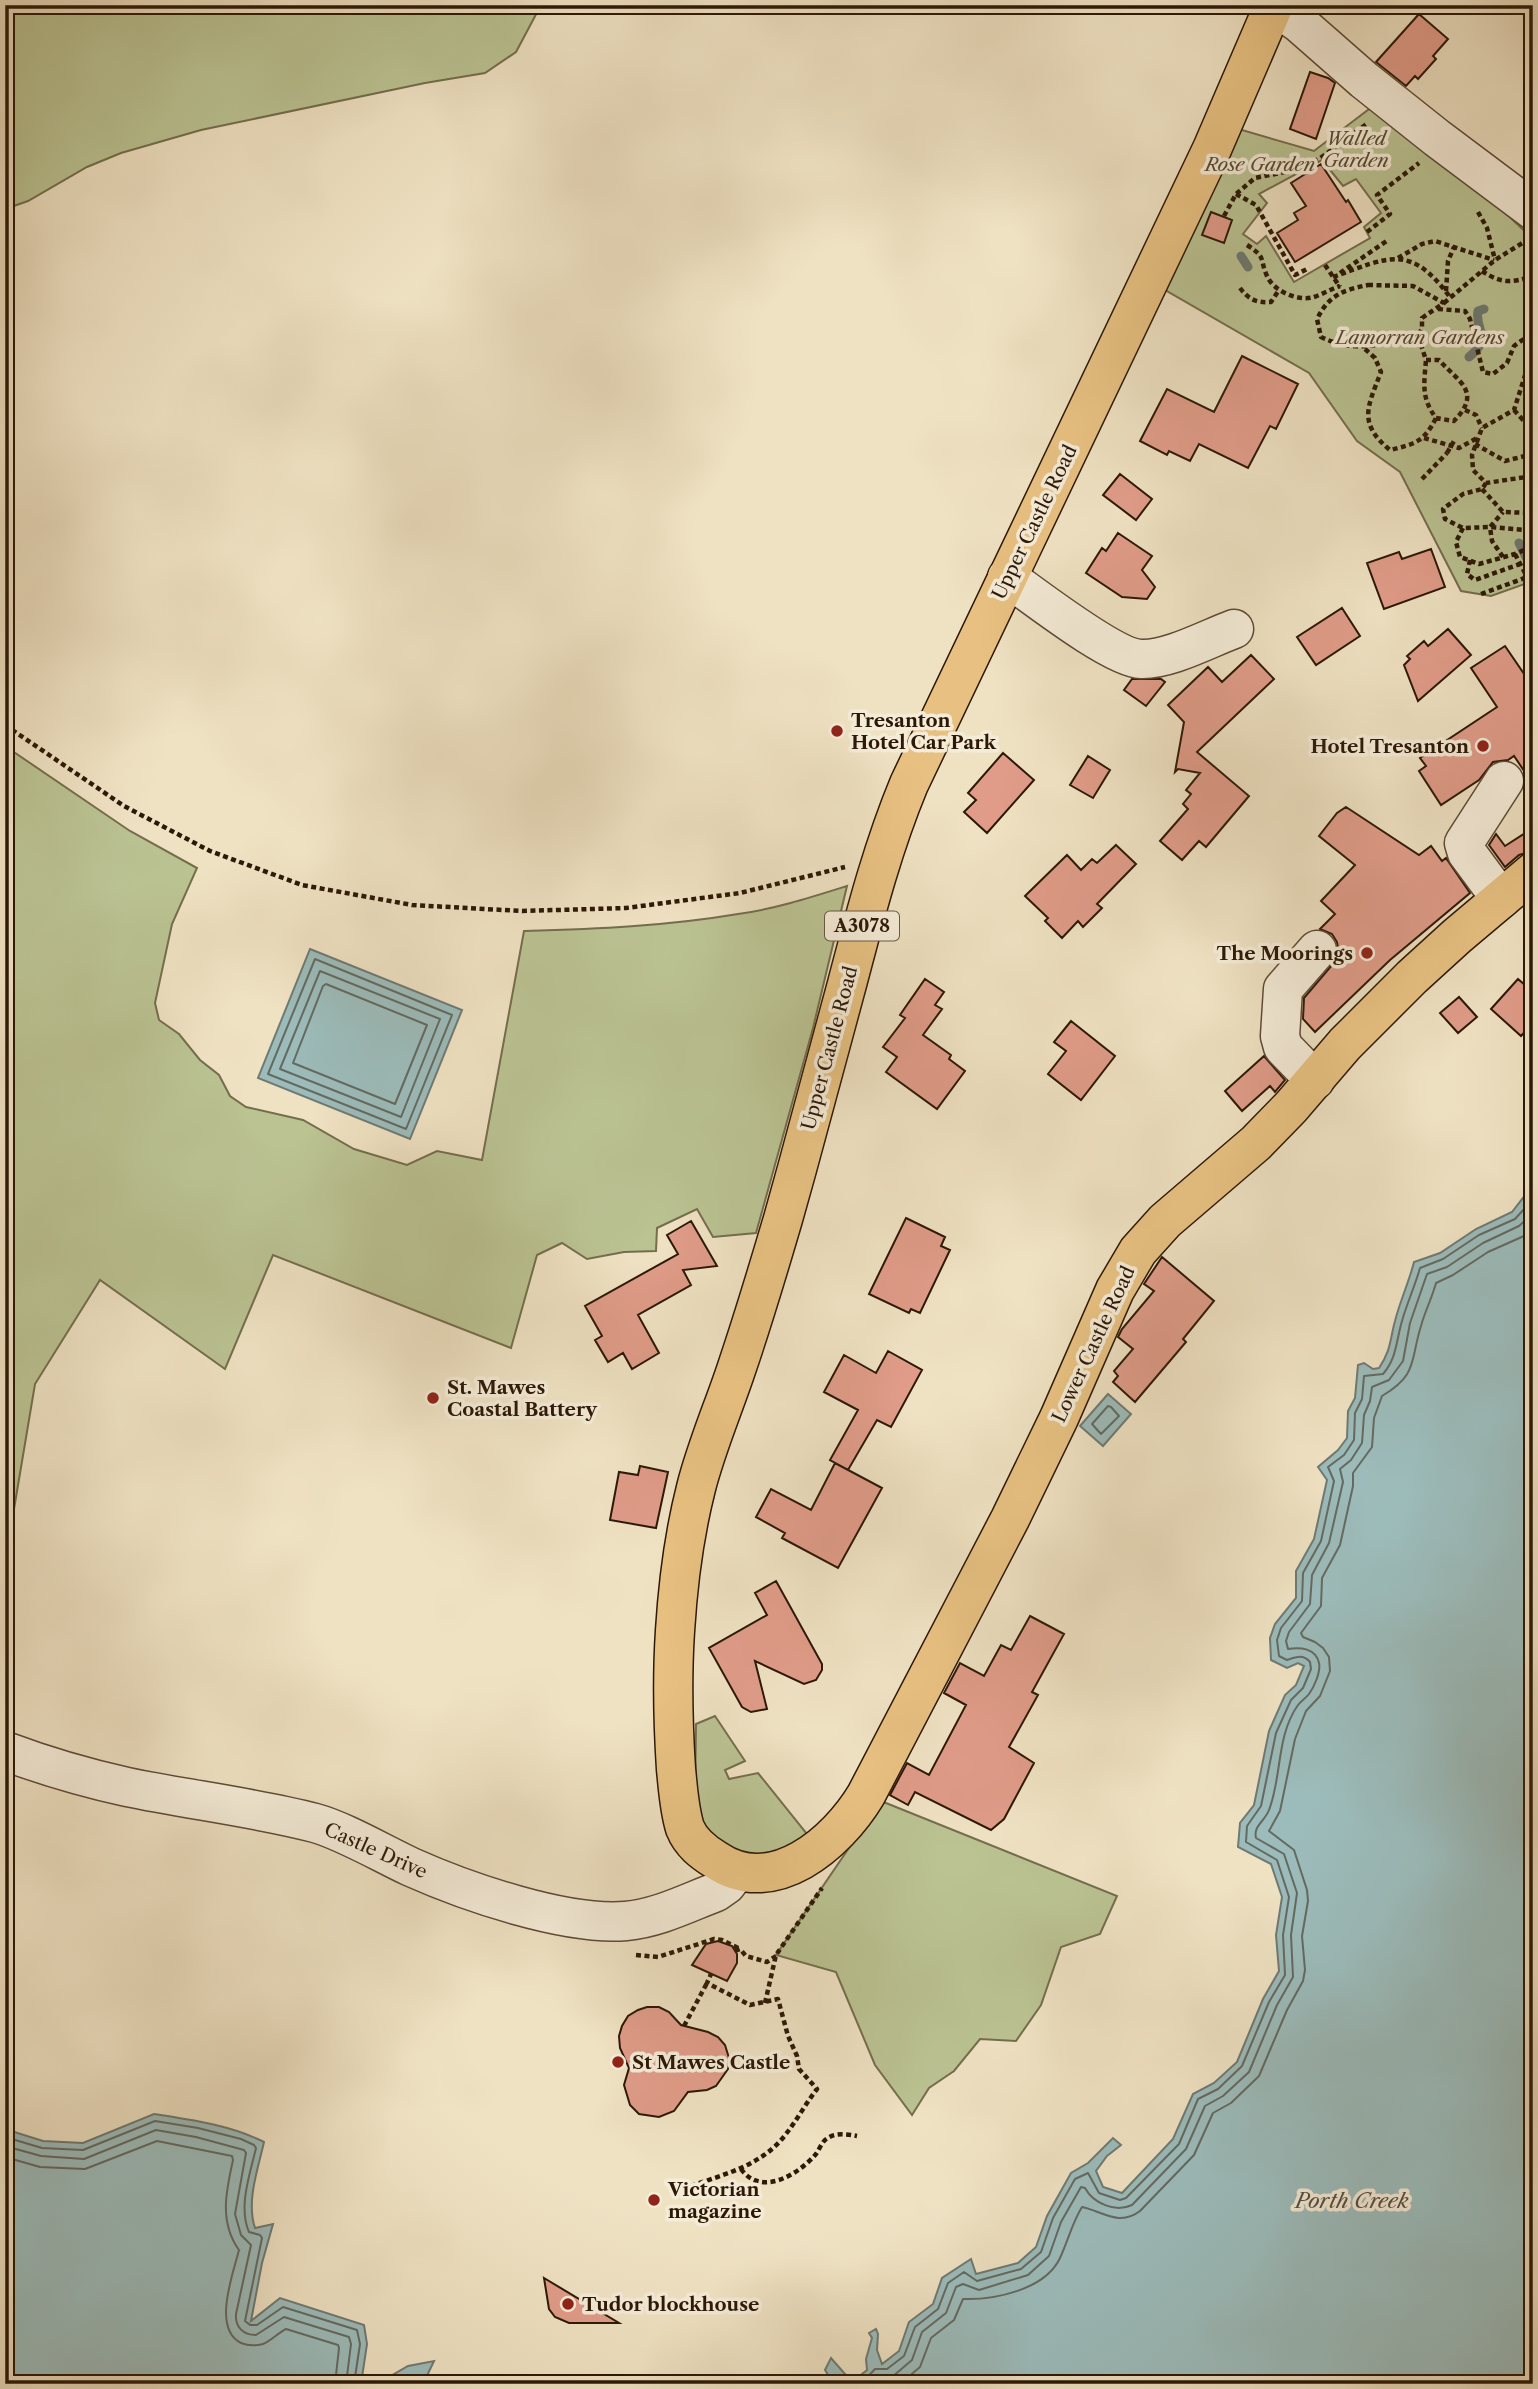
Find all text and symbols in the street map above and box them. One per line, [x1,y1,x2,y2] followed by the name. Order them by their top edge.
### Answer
[1323,127,1389,172] park label: Walled Garden
[1203,153,1315,176] park label: Rose Garden
[1334,326,1505,349] park label: Lamorran Gardens
[987,441,1082,603] street label: Upper Castle Road
[851,709,997,754] place label: Tresanton Hotel Car Park
[829,723,845,739] marker: Tresanton Hotel Car Park
[1310,735,1469,758] place label: Hotel Tresanton
[1475,738,1491,754] marker: Hotel Tresanton
[825,911,899,940] road number: A3078
[1217,942,1353,965] place label: The Moorings
[1359,945,1375,961] marker: The Moorings
[797,963,863,1133] street label: Upper Castle Road
[1047,1262,1140,1426] street label: Lower Castle Road
[447,1376,598,1421] place label: St. Mawes Coastal Battery
[425,1390,441,1406] marker: St. Mawes Coastal Battery
[321,1818,431,1883] street label: Castle Drive
[632,2051,790,2074] place label: St Mawes Castle
[610,2054,626,2070] marker: St Mawes Castle
[667,2178,762,2223] place label: Victorian magazine
[1293,2188,1409,2213] water label: Porth Creek
[646,2192,662,2208] marker: Victorian magazine
[582,2293,759,2316] place label: Tudor blockhouse
[560,2296,576,2312] marker: Tudor blockhouse

